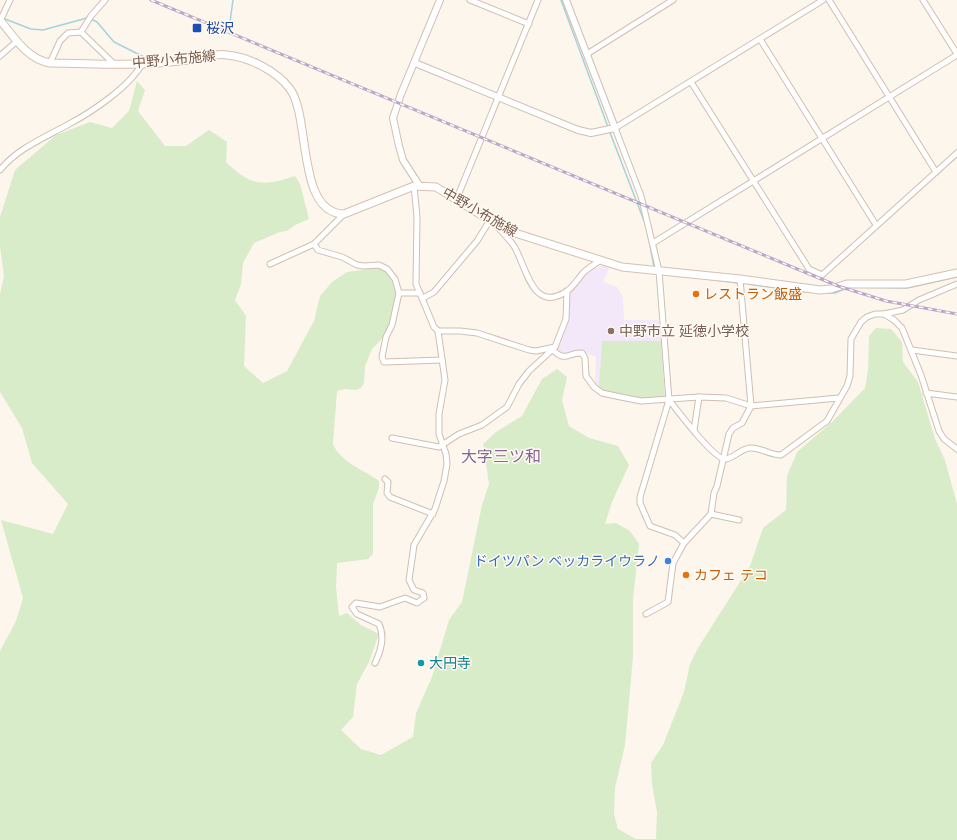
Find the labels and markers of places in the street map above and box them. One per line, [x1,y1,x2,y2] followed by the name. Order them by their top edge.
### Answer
[206,20,234,36] place label: 桜沢
[191,22,203,34] marker: 桜沢
[704,286,802,302] place label: レストラン飯盛
[691,289,701,299] marker: レストラン飯盛
[619,323,749,339] place label: 中野市立 延徳小学校
[606,326,616,336] marker: 中野市立 延徳小学校
[474,553,660,569] place label: ドイツパン ベッカライウラノ
[663,556,673,566] marker: ドイツパン ベッカライウラノ
[694,567,768,583] place label: カフェ テコ
[681,570,691,580] marker: カフェ テコ
[429,655,471,671] place label: 大円寺
[416,658,426,668] marker: 大円寺

